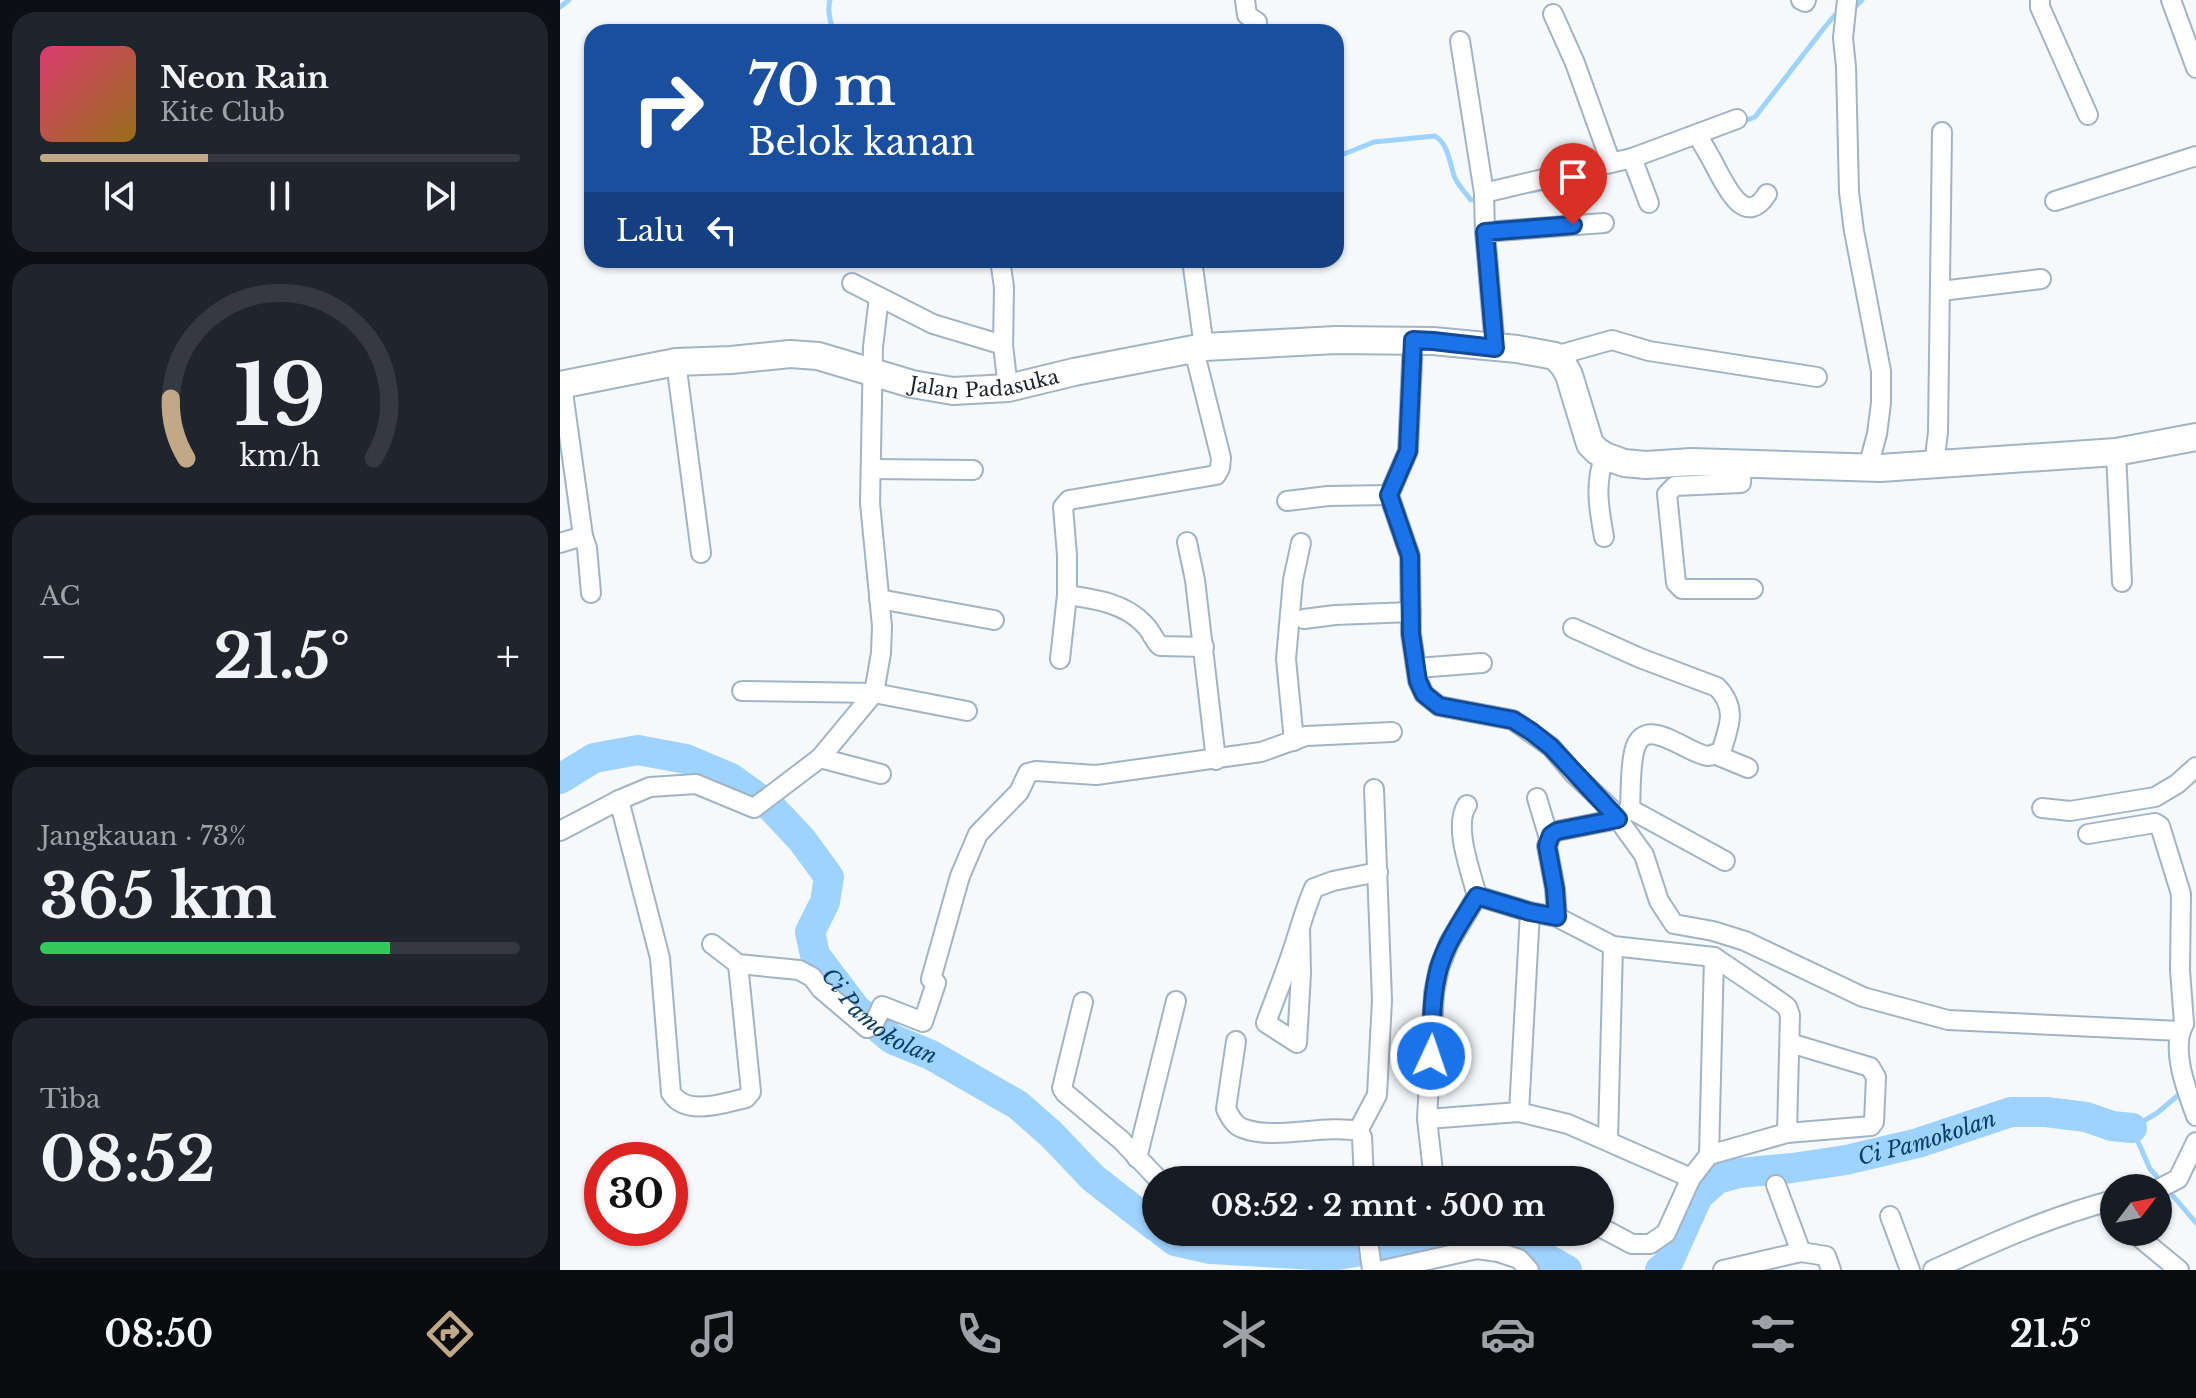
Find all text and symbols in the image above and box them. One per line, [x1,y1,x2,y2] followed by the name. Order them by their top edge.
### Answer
[748,51,896,120] text: 70 m
[616,56,720,160] icon: right
[160,59,329,96] text: Neon Rain
[160,96,285,128] text: Kite Club
[748,120,975,165] text: Belok kanan
[1539,143,1607,225] pin
[1551,155,1595,199] icon: arrive
[98,174,142,218] icon: previous
[258,174,302,218] icon: pause
[418,174,462,218] icon: next
[700,208,744,252] icon: left
[616,212,684,249] text: Lalu
[234,344,326,447] text: 19
[905,364,1062,404] street label: Jalan Padasuka
[239,439,321,475] text: km/h
[40,580,80,612] text: AC
[214,620,350,694] text: 21.5°
[40,629,68,684] text: −
[496,629,520,684] text: +
[40,820,246,852] text: Jangkauan · 73%
[40,860,277,934] text: 365 km
[816,963,941,1070] water label: Ci Pamokolan
[1389,1014,1473,1098] position arrow
[40,1083,100,1115] text: Tiba
[1855,1105,1999,1171] water label: Ci Pamokolan
[40,1123,215,1197] text: 08:52
[584,1142,688,1246] speed limit sign: 30
[2100,1174,2172,1246] north arrow
[2100,1174,2172,1246] map controls
[1211,1187,1545,1224] text: 08:52 · 2 mnt · 500 m
[422,1306,478,1362] icon: directions
[686,1306,742,1362] icon: music
[951,1306,1007,1362] icon: phone
[1216,1306,1272,1362] icon: climate
[1480,1306,1536,1362] icon: car
[1745,1306,1801,1362] icon: filters
[104,1312,213,1357] text: 08:50
[2010,1312,2092,1357] text: 21.5°

